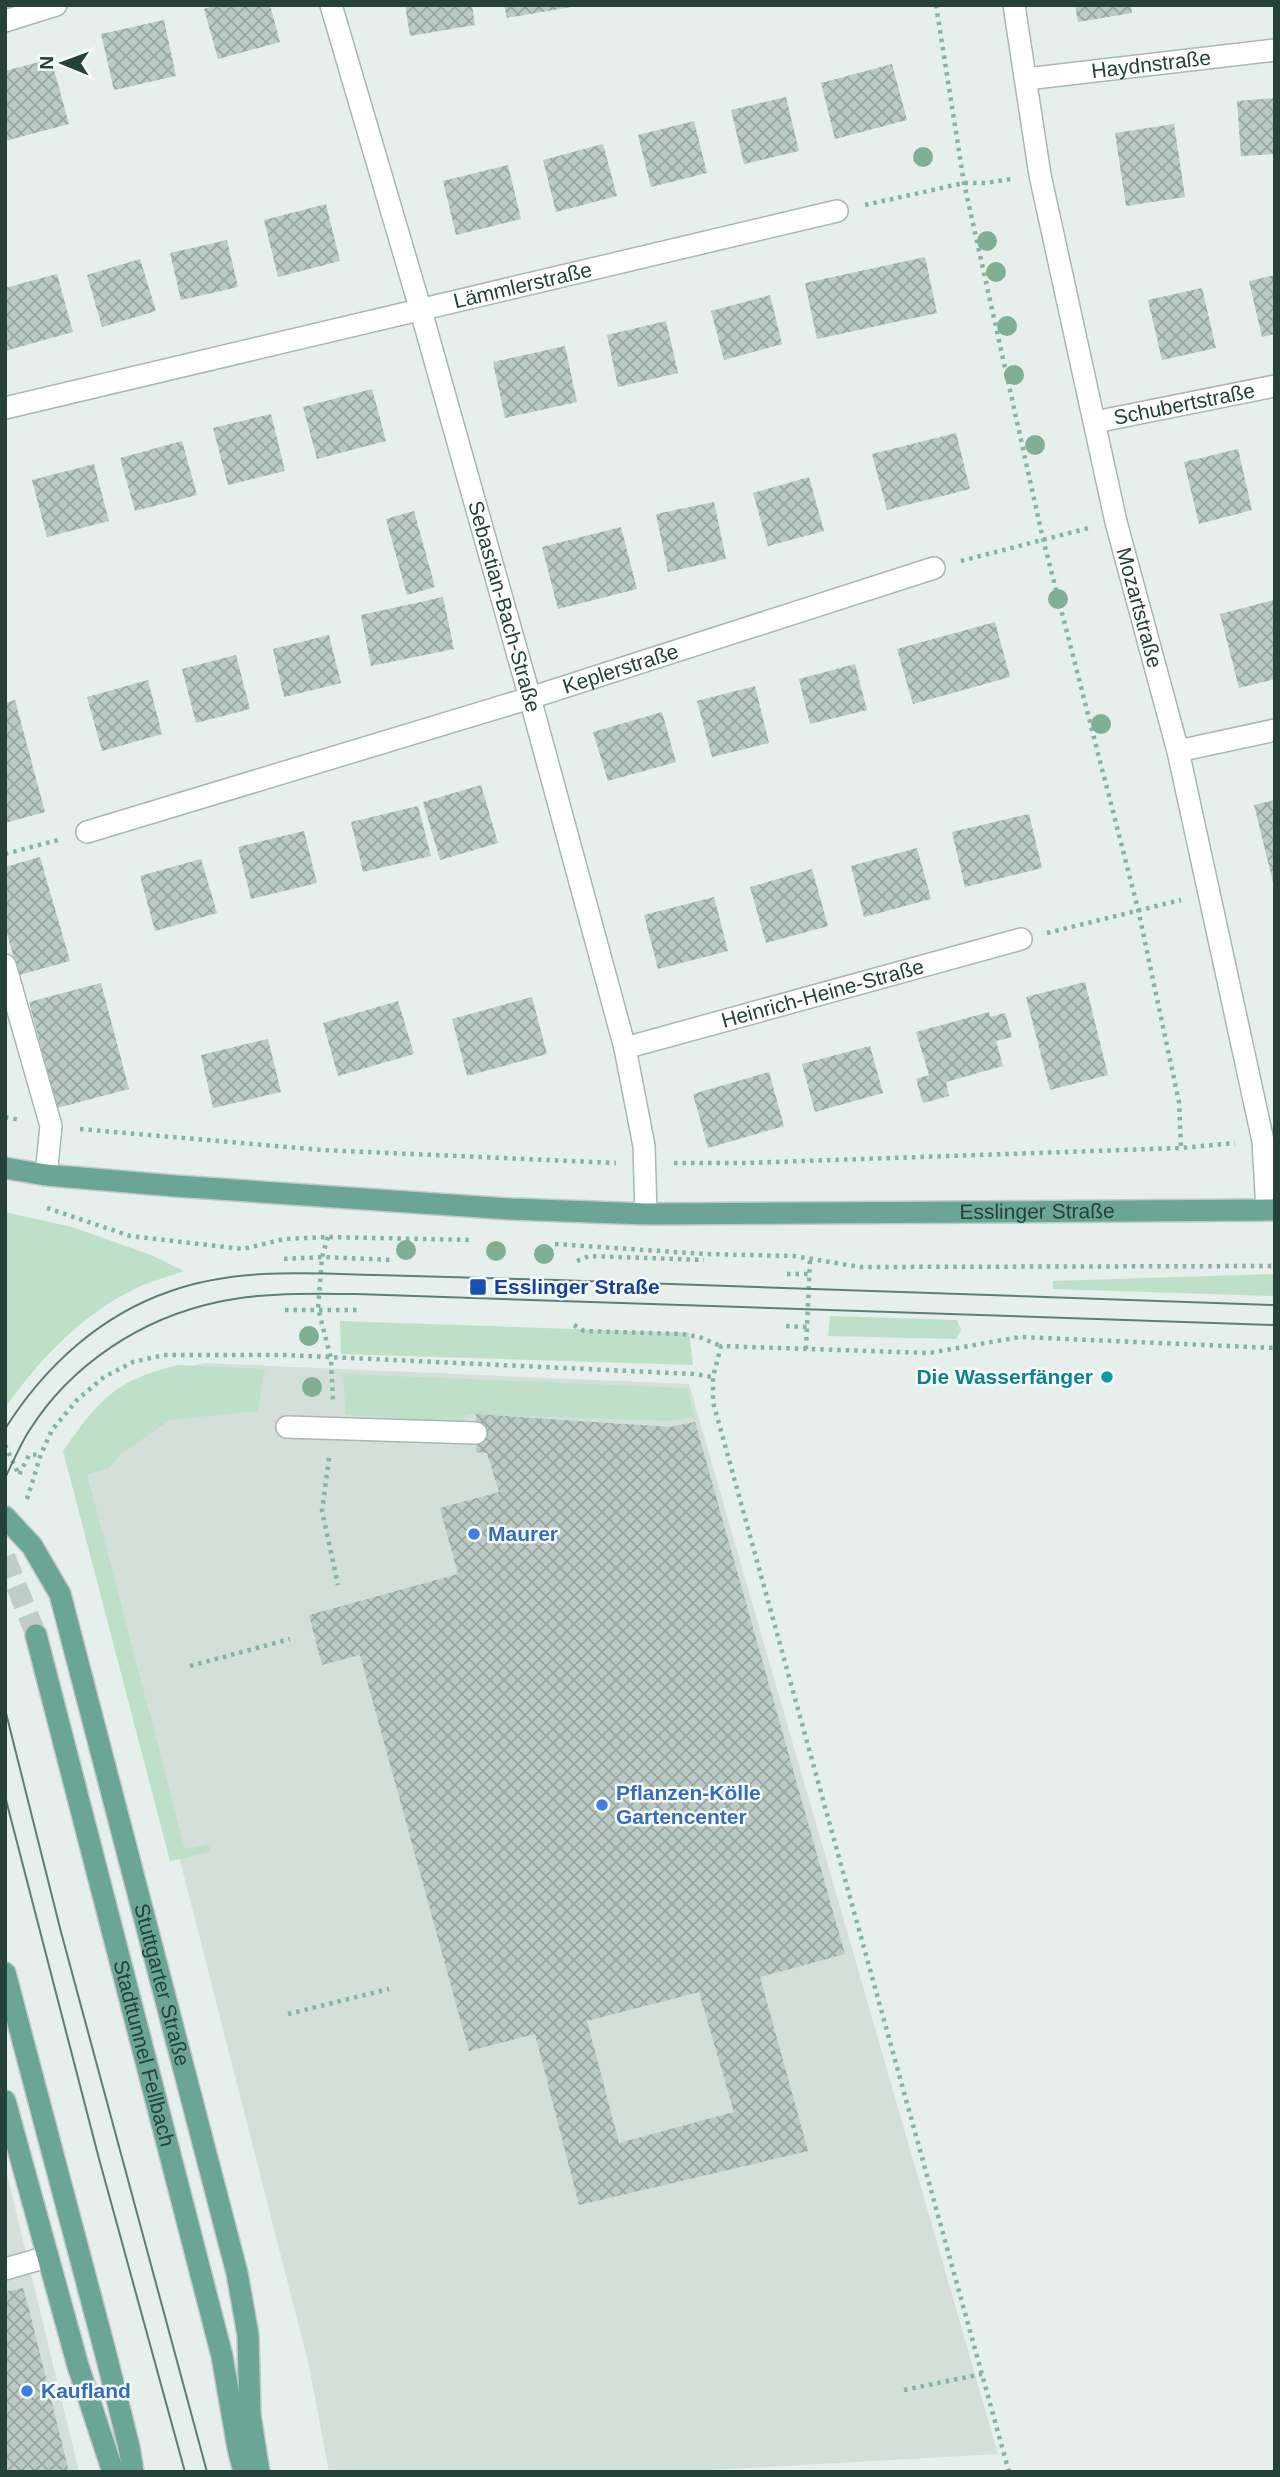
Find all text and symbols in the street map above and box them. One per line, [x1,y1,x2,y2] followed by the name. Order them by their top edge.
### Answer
[28,28,98,98] north arrow
[1090,46,1212,82] street label: Haydnstraße
[36,56,57,70] text: N
[451,257,594,312] street label: Lämmlerstraße
[1111,378,1257,429] street label: Schubertstraße
[464,498,545,715] street label: Sebastian-Bach-Straße
[1112,545,1167,670] street label: Mozartstraße
[560,639,681,698] street label: Keplerstraße
[719,954,926,1032] street label: Heinrich-Heine-Straße
[959,1199,1115,1223] street label: Esslinger Straße
[494,1275,660,1298] place label: Esslinger Straße
[468,1277,488,1297] marker: Esslinger Straße
[916,1365,1093,1388] place label: Die Wasserfänger
[1099,1369,1115,1385] marker: Die Wasserfänger
[488,1522,558,1545] place label: Maurer
[466,1526,482,1542] marker: Maurer
[616,1781,761,1828] place label: Pflanzen-Kölle Gartencenter
[594,1797,610,1813] marker: Pflanzen-Kölle Gartencenter
[130,1901,195,2068] street label: Stuttgarter Straße
[109,1958,179,2149] street label: Stadttunnel Fellbach
[41,2379,131,2402] place label: Kaufland
[19,2383,35,2399] marker: Kaufland

